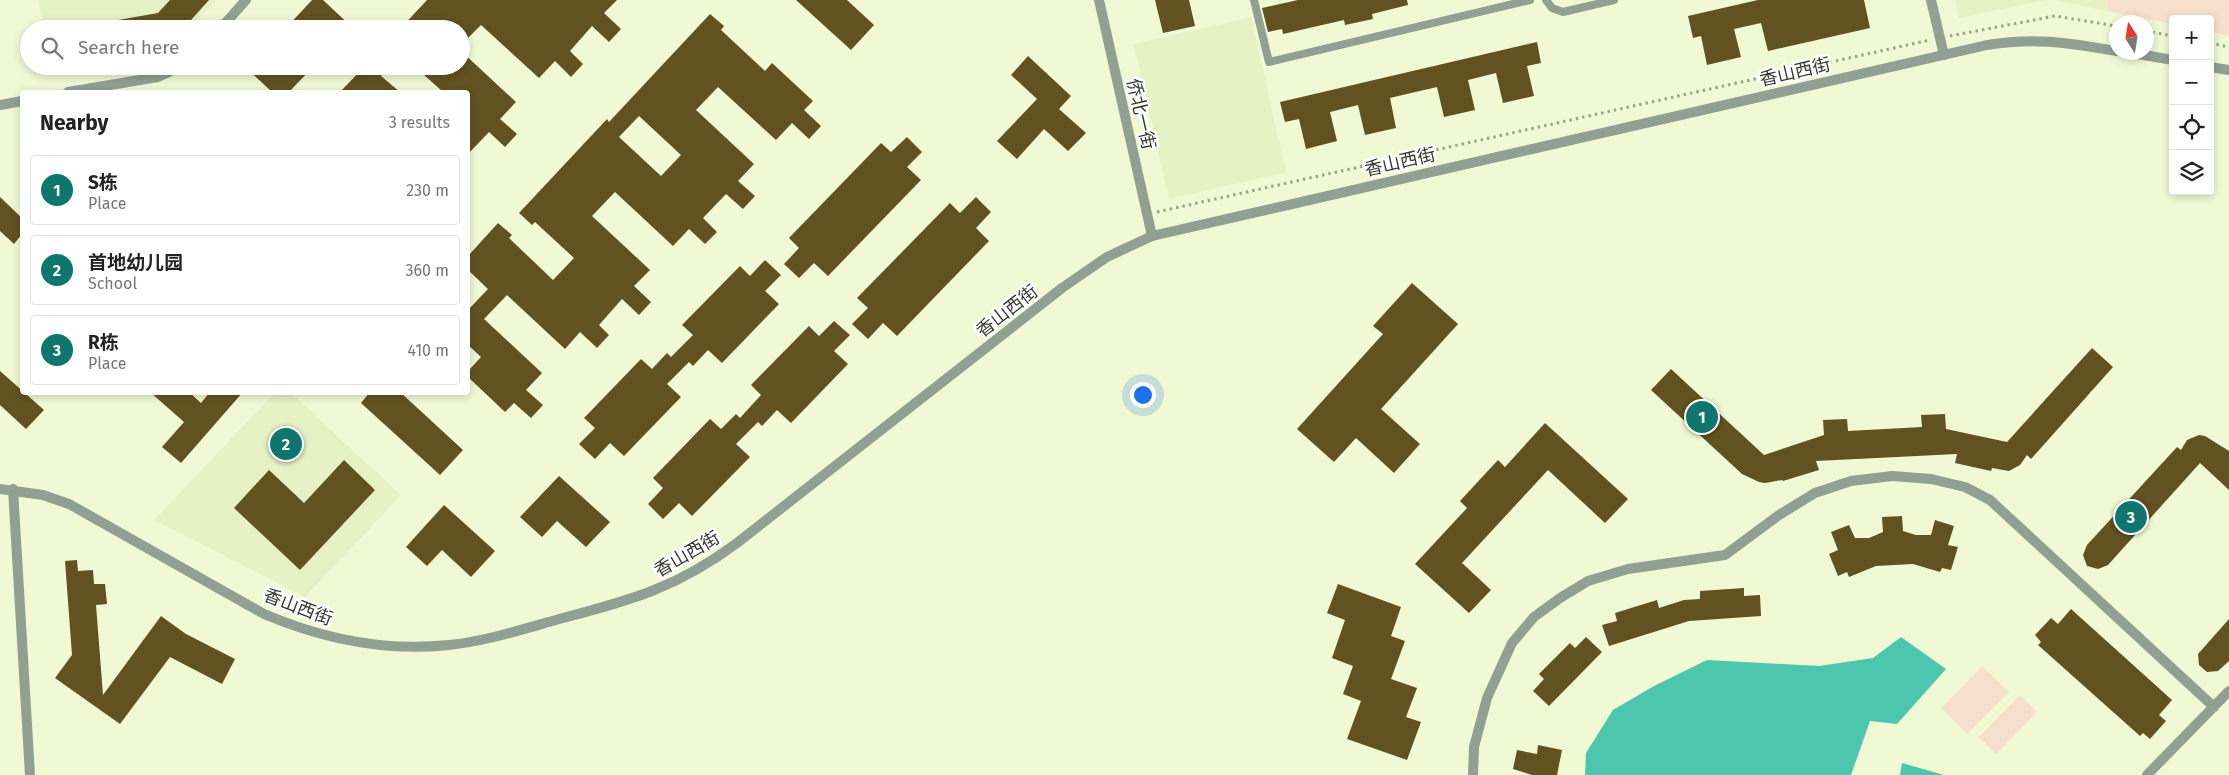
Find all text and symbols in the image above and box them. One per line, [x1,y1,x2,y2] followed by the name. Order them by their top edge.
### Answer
[2109,15,2154,60] north arrow
[2169,15,2214,195] map controls
[2169,15,2214,60] button: +
[20,20,470,75] search box
[38,34,66,62] icon: search
[78,36,179,59] text: Search here
[1757,53,1833,91] street label: 香山西街
[2169,60,2214,105] button: −
[1122,76,1160,152] street label: 侨北一街
[2169,105,2214,150] button: locate
[40,110,108,136] text: Nearby
[389,113,450,132] text: 3 results
[1362,143,1438,181] street label: 香山西街
[2169,150,2214,195] button: layers
[88,171,118,194] text: S栋
[53,181,61,200] text: 1
[406,181,449,200] text: 230 m
[88,194,127,213] text: Place
[88,251,183,274] text: 首地幼儿园
[53,261,61,280] text: 2
[406,261,449,280] text: 360 m
[88,274,137,293] text: School
[972,280,1042,342] street label: 香山西街
[88,331,119,354] text: R栋
[53,341,61,360] text: 3
[408,341,449,360] text: 410 m
[88,354,127,373] text: Place
[1130,382,1156,408] your location
[1686,398,1718,436] pin: 1
[270,425,302,463] pin: 2
[2115,498,2147,536] pin: 3
[650,526,724,582] street label: 香山西街
[260,584,336,630] street label: 香山西街

